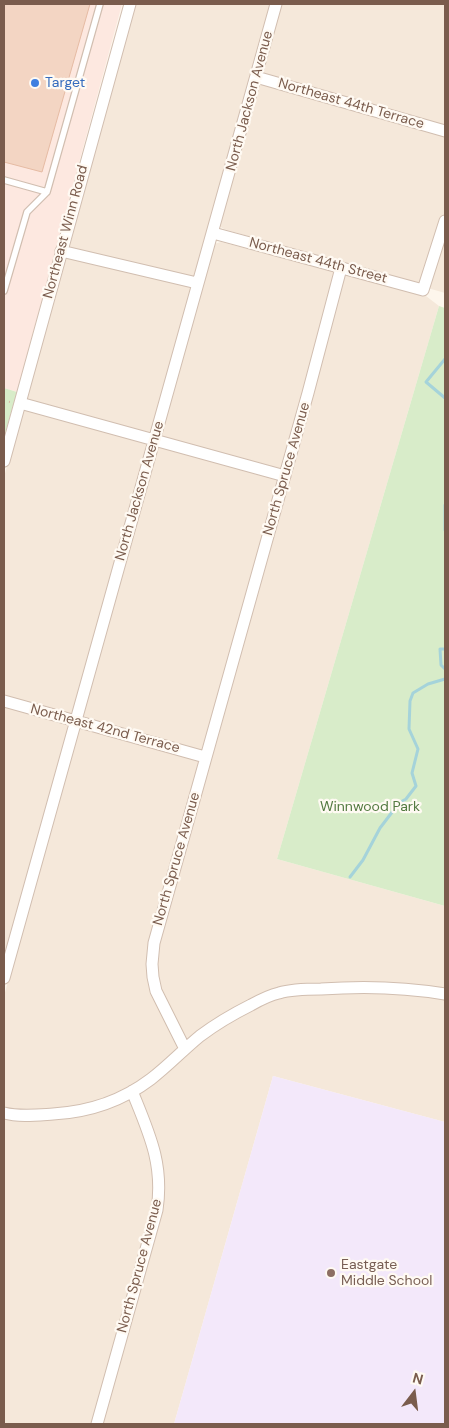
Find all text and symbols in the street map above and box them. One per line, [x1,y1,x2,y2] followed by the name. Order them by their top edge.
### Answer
[223,29,277,173] street label: North Jackson Avenue
[45,75,85,91] place label: Target
[276,75,426,133] street label: Northeast 44th Terrace
[29,77,41,89] marker: Target
[40,163,92,301] street label: Northeast Winn Road
[247,234,389,288] street label: Northeast 44th Street
[260,400,314,538] street label: North Spruce Avenue
[112,419,168,563] street label: North Jackson Avenue
[29,701,181,757] street label: Northeast 42nd Terrace
[150,790,204,928] street label: North Spruce Avenue
[320,799,420,815] park label: Winnwood Park
[114,1197,166,1335] street label: North Spruce Avenue
[341,1257,432,1290] place label: Eastgate Middle School
[325,1267,337,1279] marker: Eastgate Middle School
[389,1368,439,1418] north arrow
[411,1368,425,1389] text: N

